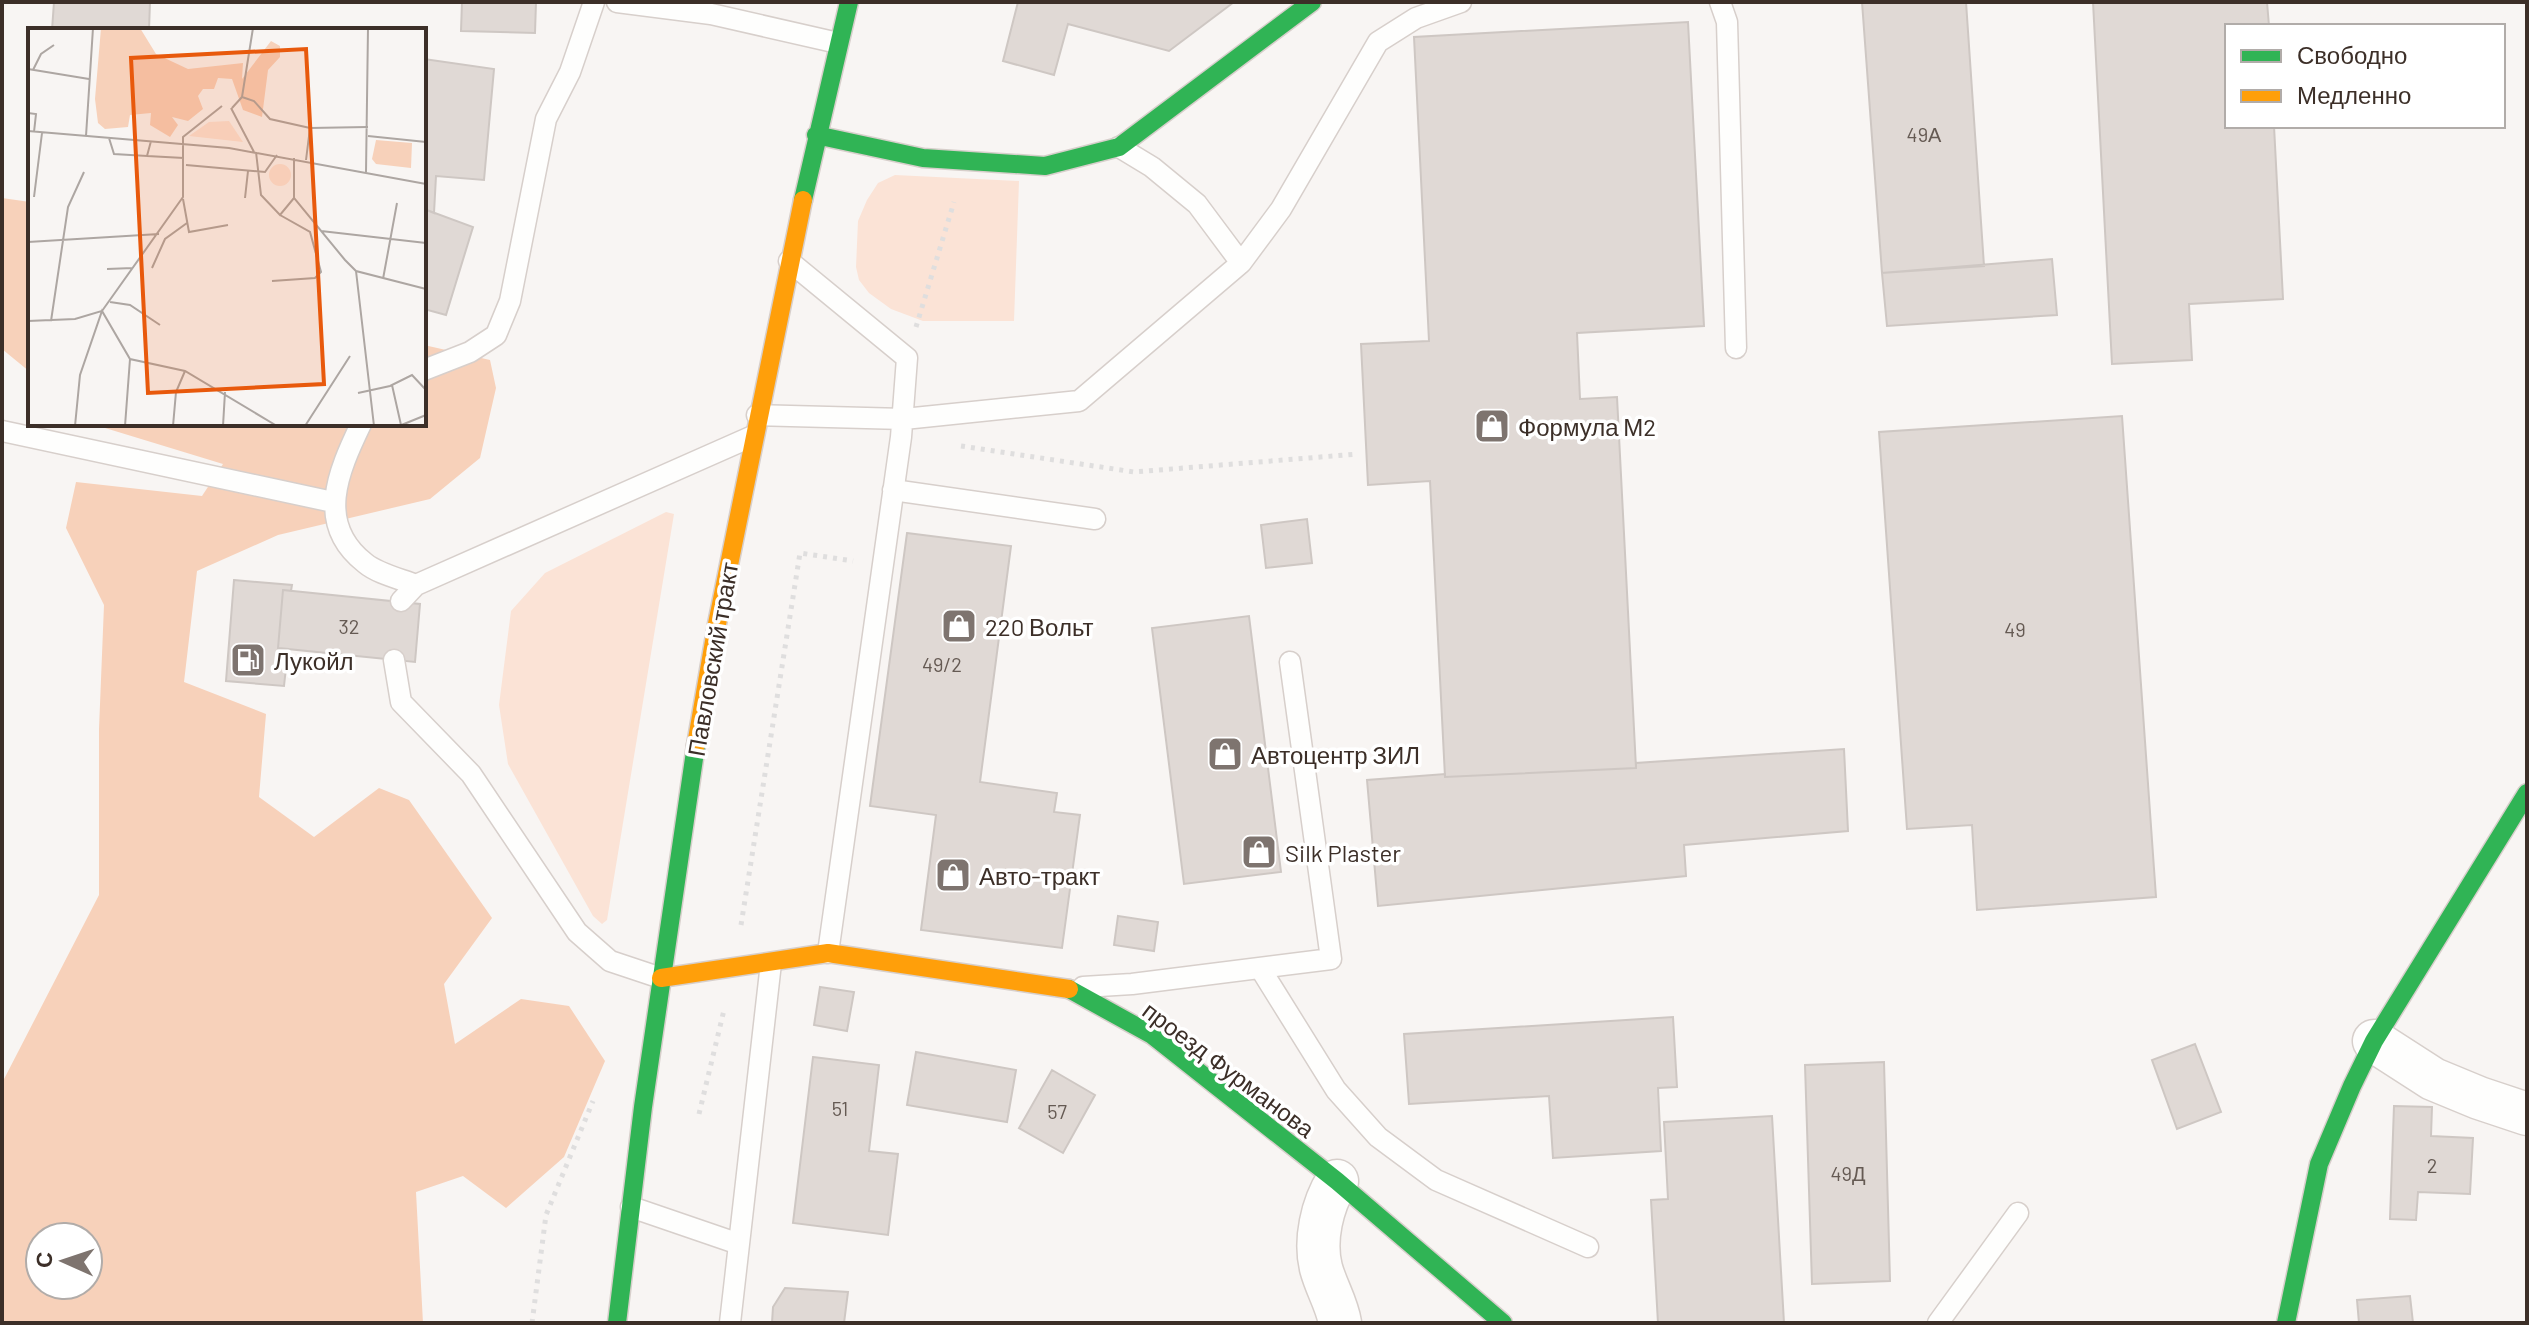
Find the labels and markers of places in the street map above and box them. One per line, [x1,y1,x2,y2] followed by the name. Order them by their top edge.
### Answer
[1473,407,1511,445] shop icon: Формула М2
[1518,412,1656,441] place label: Формула М2
[940,607,978,645] shop icon: 220 Вольт
[985,612,1094,641] place label: 220 Вольт
[229,641,267,679] fuel station icon: Лукойл
[274,646,354,675] place label: Лукойл
[1206,735,1244,773] shop icon: Автоцентр ЗИЛ
[1251,740,1420,769] place label: Автоцентр ЗИЛ
[1240,833,1278,871] shop icon: Silk Plaster
[1285,838,1401,867] place label: Silk Plaster
[934,856,972,894] shop icon: Авто-тракт
[979,861,1100,890] place label: Авто-тракт

